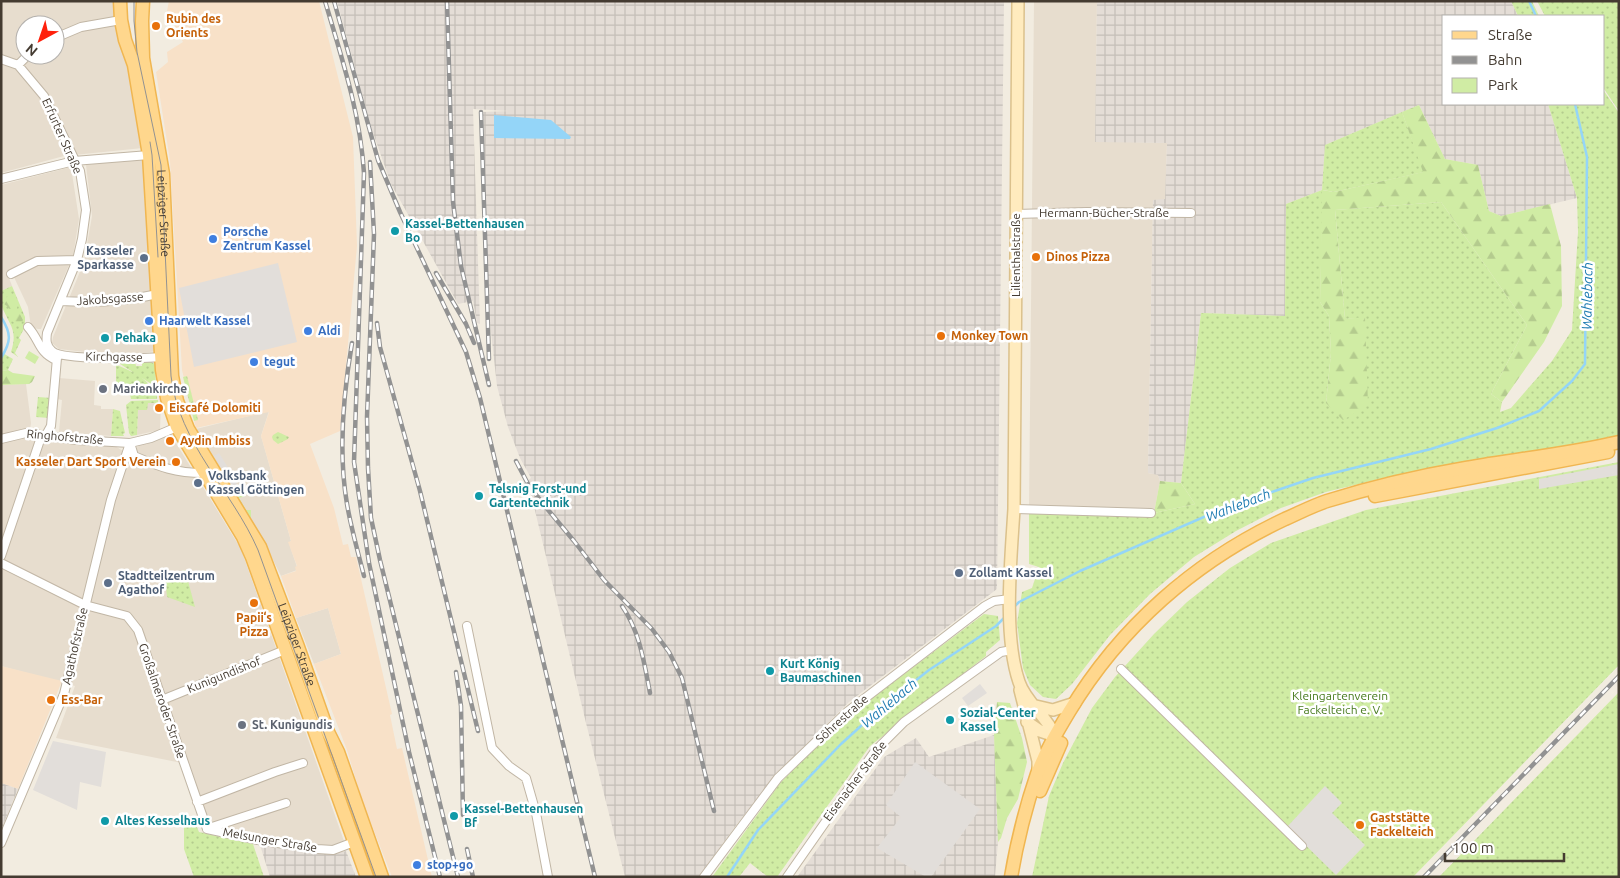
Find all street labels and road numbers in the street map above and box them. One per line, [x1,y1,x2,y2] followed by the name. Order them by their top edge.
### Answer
[40,96,85,176] street label: Erfurter Straße
[155,169,172,257] street label: Leipziger Straße
[1039,206,1169,219] street label: Hermann-Bücher-Straße
[1009,213,1022,297] street label: Lilienthalstraße
[76,290,144,307] street label: Jakobsgasse
[85,349,143,364] street label: Kirchgasse
[26,427,104,446] street label: Ringhofstraße
[276,601,318,688] street label: Leipziger Straße
[59,606,90,686] street label: Agathofstraße
[137,641,188,760] street label: Großalmeroder Straße
[185,654,263,695] street label: Kunigundishof
[813,692,870,745] street label: Söhrestraße
[820,738,889,823] street label: Eisenacher Straße
[222,825,318,854] street label: Melsunger Straße

